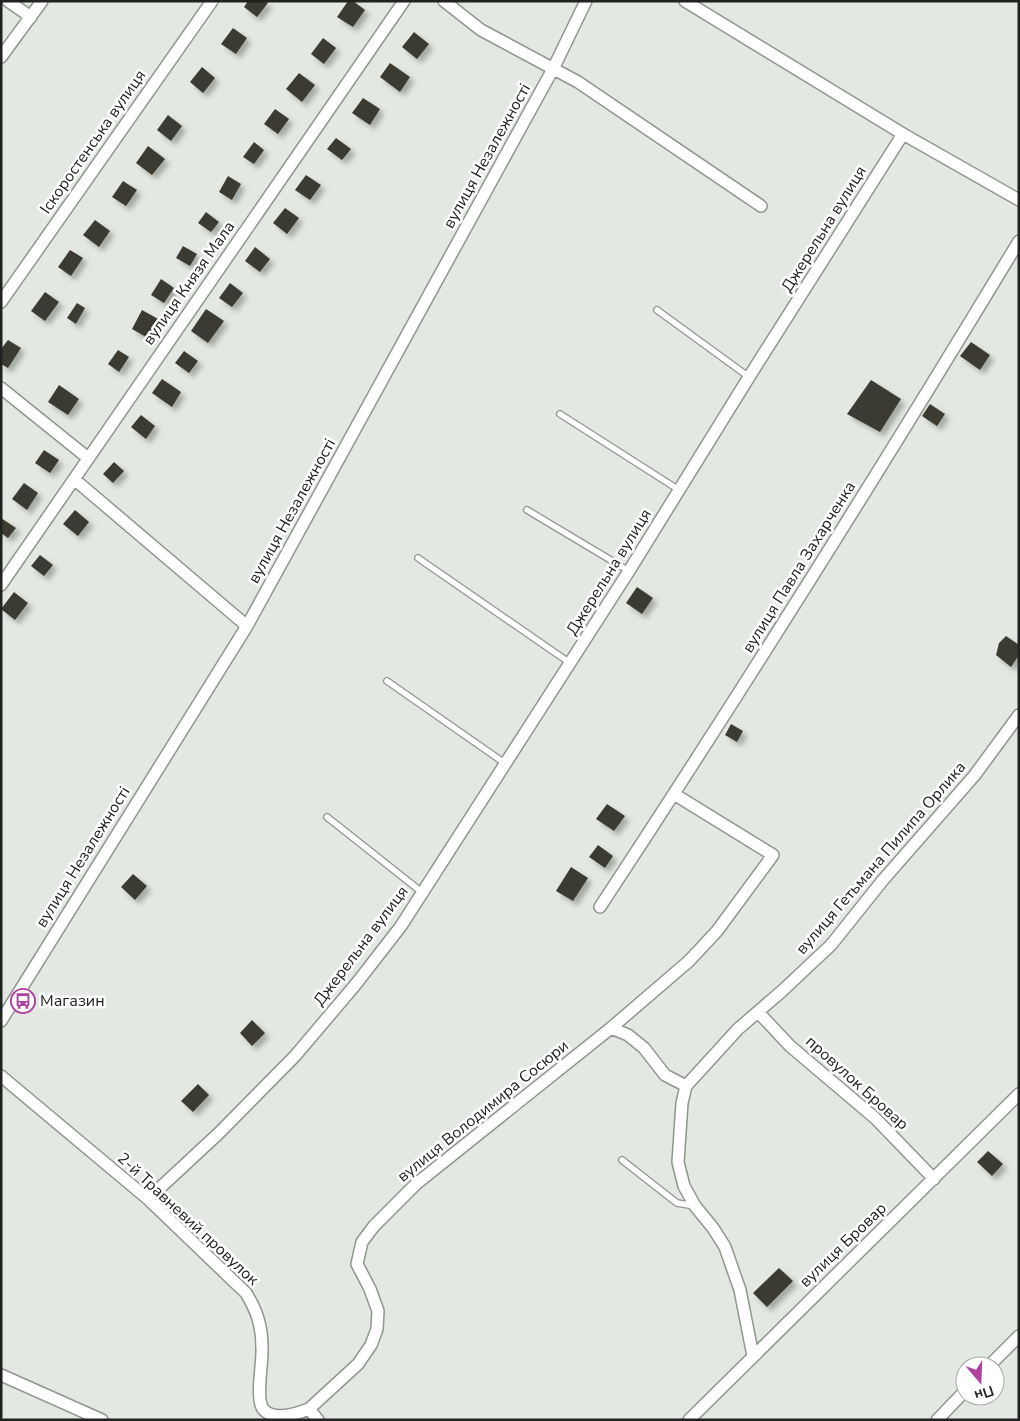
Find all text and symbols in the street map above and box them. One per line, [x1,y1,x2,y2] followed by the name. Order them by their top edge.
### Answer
[35,66,151,218] street label: Іскоростенська вулиця
[438,80,536,232] street label: вулиця Незалежності
[776,162,872,296] street label: Джерельна вулиця
[138,217,240,349] street label: вулиця Князя Мала
[243,435,341,587] street label: вулиця Незалежності
[737,477,861,657] street label: вулиця Павла Захарченка
[561,505,657,639] street label: Джерельна вулиця
[791,757,971,959] street label: вулиця Гетьмана Пилипа Орлика
[31,782,135,932] street label: вулиця Незалежності
[309,881,413,1011] street label: Джерельна вулиця
[10,988,36,1014] bus stop icon: Магазин
[40,990,105,1012] place label: Магазин
[801,1031,913,1135] street label: провулок Бровар
[393,1035,573,1187] street label: вулиця Володимира Сосюри
[113,1148,264,1291] street label: 2-й Травневий провулок
[795,1198,891,1292] street label: вулиця Бровар
[955,1356,1005,1406] north arrow
[972,1381,996,1405] text: Пн

